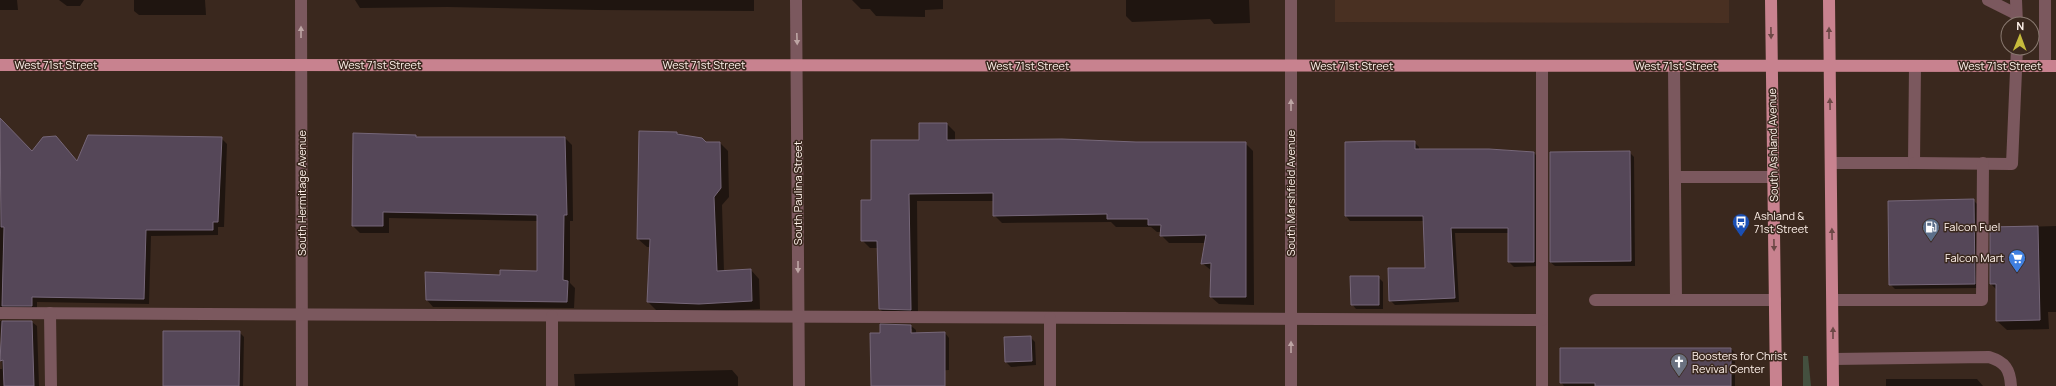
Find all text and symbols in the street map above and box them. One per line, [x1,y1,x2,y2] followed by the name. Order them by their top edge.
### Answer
[2000,16,2040,56] north arrow
[2016,18,2024,33] text: N
[298,25,304,38] one-way arrow
[1826,26,1832,39] one-way arrow
[1768,27,1775,39] one-way arrow
[793,33,800,45] one-way arrow
[15,57,97,72] street label: West 71st Street
[339,57,421,72] street label: West 71st Street
[663,57,745,72] street label: West 71st Street
[987,58,1069,73] street label: West 71st Street
[1311,58,1393,73] street label: West 71st Street
[1635,58,1717,73] street label: West 71st Street
[1959,58,2041,73] street label: West 71st Street
[1764,87,1781,202] street label: South Ashland Avenue
[1827,97,1833,110] one-way arrow
[1288,98,1294,111] one-way arrow
[294,129,309,256] street label: South Hermitage Avenue
[1283,129,1298,256] street label: South Marshfield Avenue
[790,141,805,245] street label: South Paulina Street
[1754,208,1809,236] place label: Ashland & 71st Street
[1731,212,1751,237] bus stop icon: Ashland & 71st Street
[1921,217,1941,242] fuel station icon: Falcon Fuel
[1944,219,2000,234] place label: Falcon Fuel
[1829,228,1836,240] one-way arrow
[1771,239,1777,252] one-way arrow
[2007,248,2027,273] supermarket icon: Falcon Mart
[1945,250,2004,265] place label: Falcon Mart
[795,261,801,274] one-way arrow
[1830,326,1836,339] one-way arrow
[1288,340,1294,353] one-way arrow
[1692,348,1787,376] place label: Boosters for Christ Revival Center
[1669,352,1689,377] church icon: Boosters for Christ Revival Center

